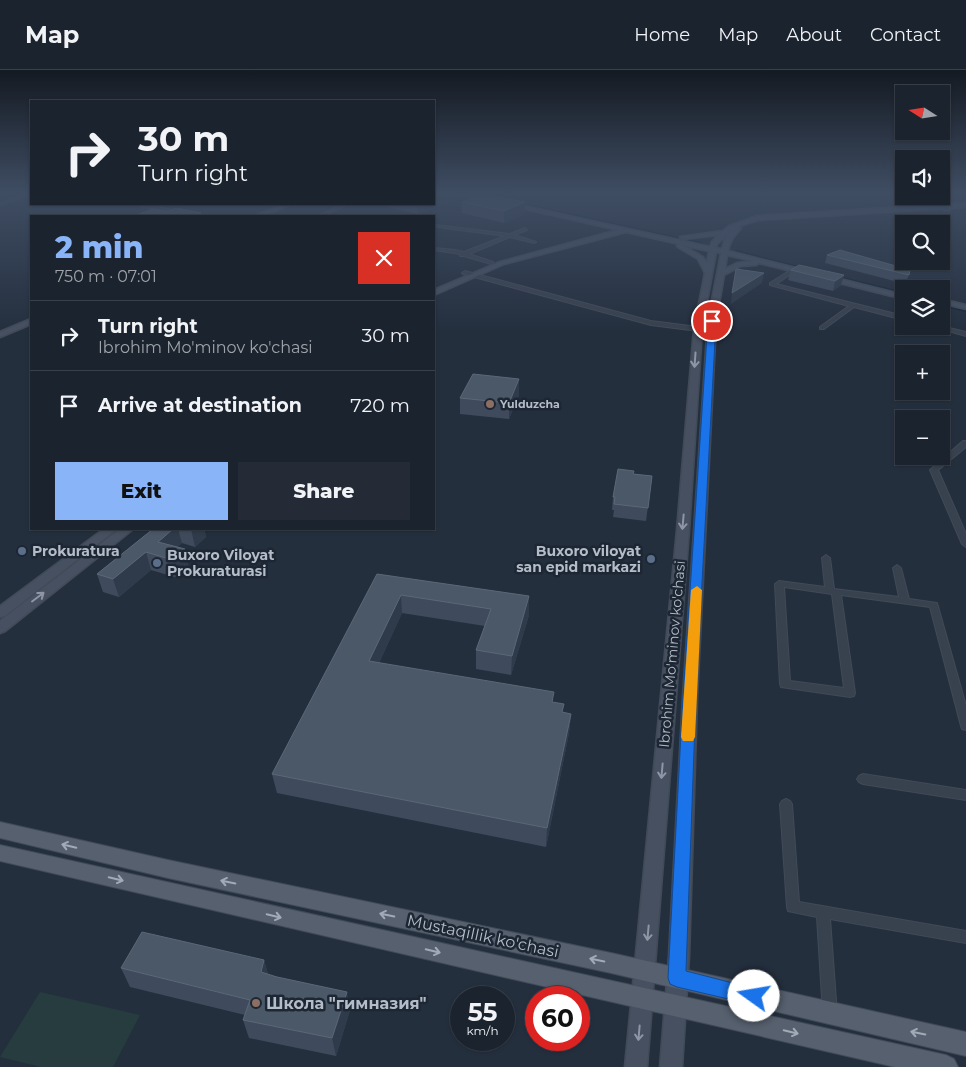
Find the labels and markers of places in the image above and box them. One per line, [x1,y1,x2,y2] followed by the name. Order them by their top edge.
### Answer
[691,300,733,342] pin
[499,397,560,411] place label: Yulduzcha
[484,398,496,410] marker: Yulduzcha
[32,542,120,560] place label: Prokuratura
[516,542,641,576] place label: Buxoro viloyat san epid markazi
[16,545,28,557] marker: Prokuratura
[167,546,274,580] place label: Buxoro Viloyat Prokuraturasi
[645,553,657,565] marker: Buxoro viloyat san epid markazi
[151,557,163,569] marker: Buxoro Viloyat Prokuraturasi
[266,994,427,1013] place label: Школа "гимназия"
[250,997,262,1009] marker: Школа "гимназия"

